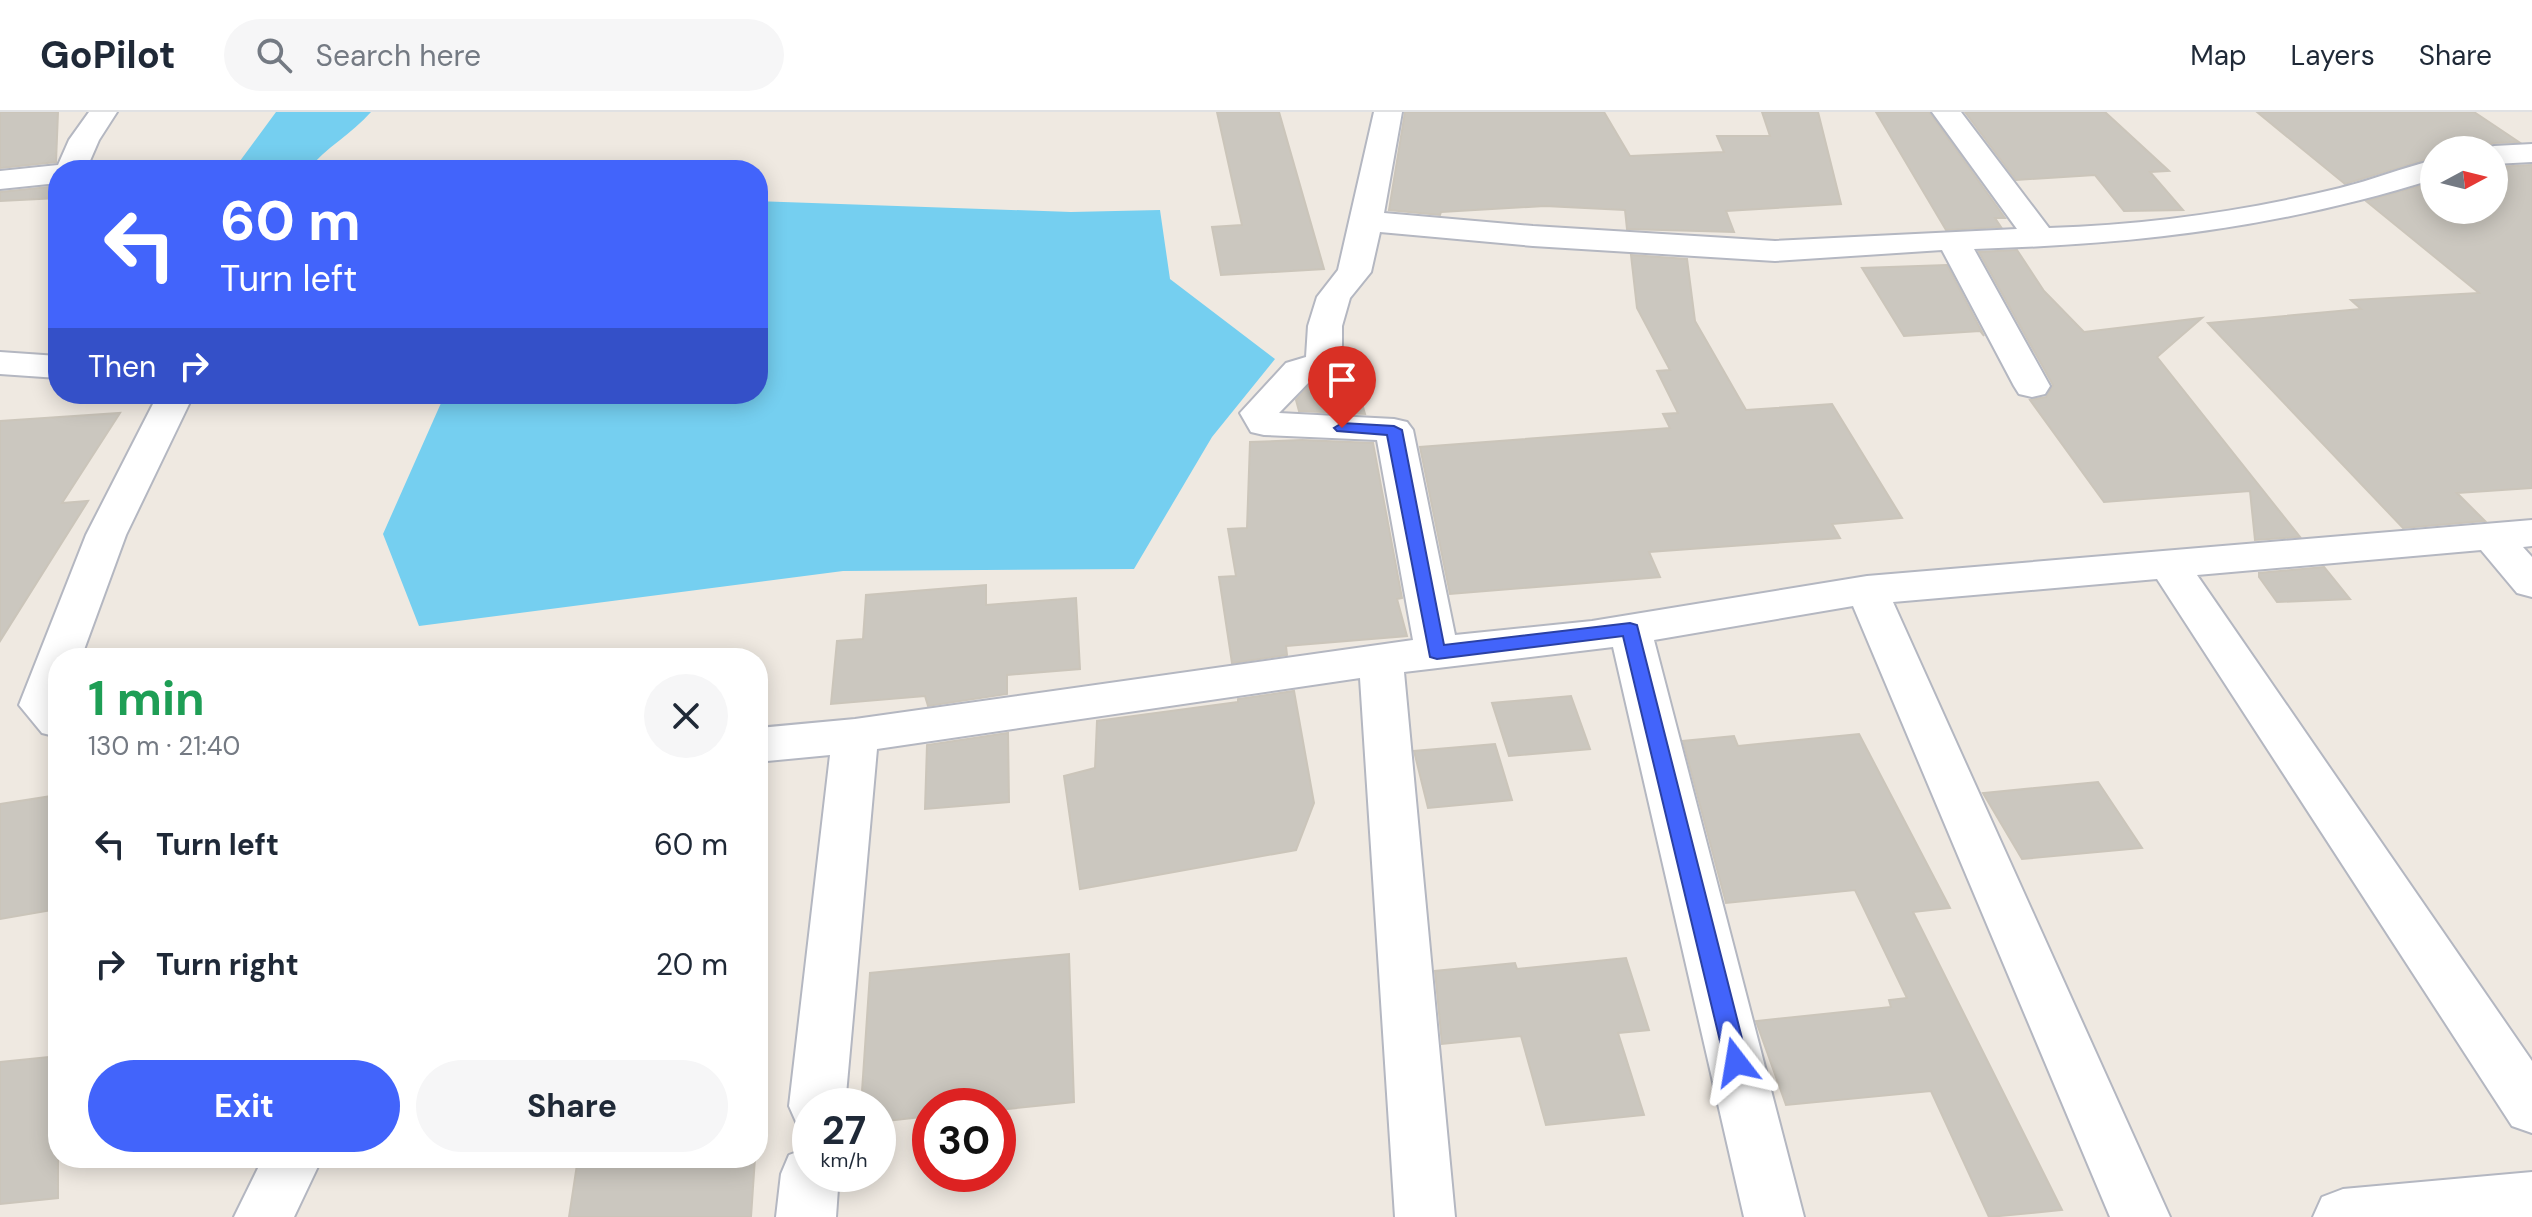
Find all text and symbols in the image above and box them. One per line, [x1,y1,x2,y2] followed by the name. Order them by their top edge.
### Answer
[224,19,784,91] search box
[40,30,176,80] text: GoPilot
[252,33,296,77] icon: search
[316,36,481,75] text: Search here
[2190,37,2247,74] text: Map
[2291,37,2375,74] text: Layers
[2419,37,2492,74] text: Share
[2420,136,2508,224] north arrow
[2420,136,2508,224] map controls
[220,184,361,257] text: 60 m
[88,192,192,296] icon: left
[220,255,357,302] text: Turn left
[172,344,216,388] icon: right
[1308,346,1376,428] pin
[88,347,156,386] text: Then
[1320,358,1364,402] icon: arrive
[88,667,205,730] text: 1 min
[644,674,728,758] button: close
[88,729,240,763] text: 130 m · 21:40
[88,822,132,866] icon: left
[156,825,279,864] text: Turn left
[654,825,728,864] text: 60 m
[88,942,132,986] icon: right
[156,945,299,984] text: Turn right
[656,945,728,984] text: 20 m
[1694,1020,1778,1104] position arrow
[88,1060,400,1152] button: Exit
[416,1060,728,1152] button: Share
[912,1088,1016,1192] speed limit sign: 30
[822,1104,866,1156] text: 27
[820,1147,868,1173] text: km/h

